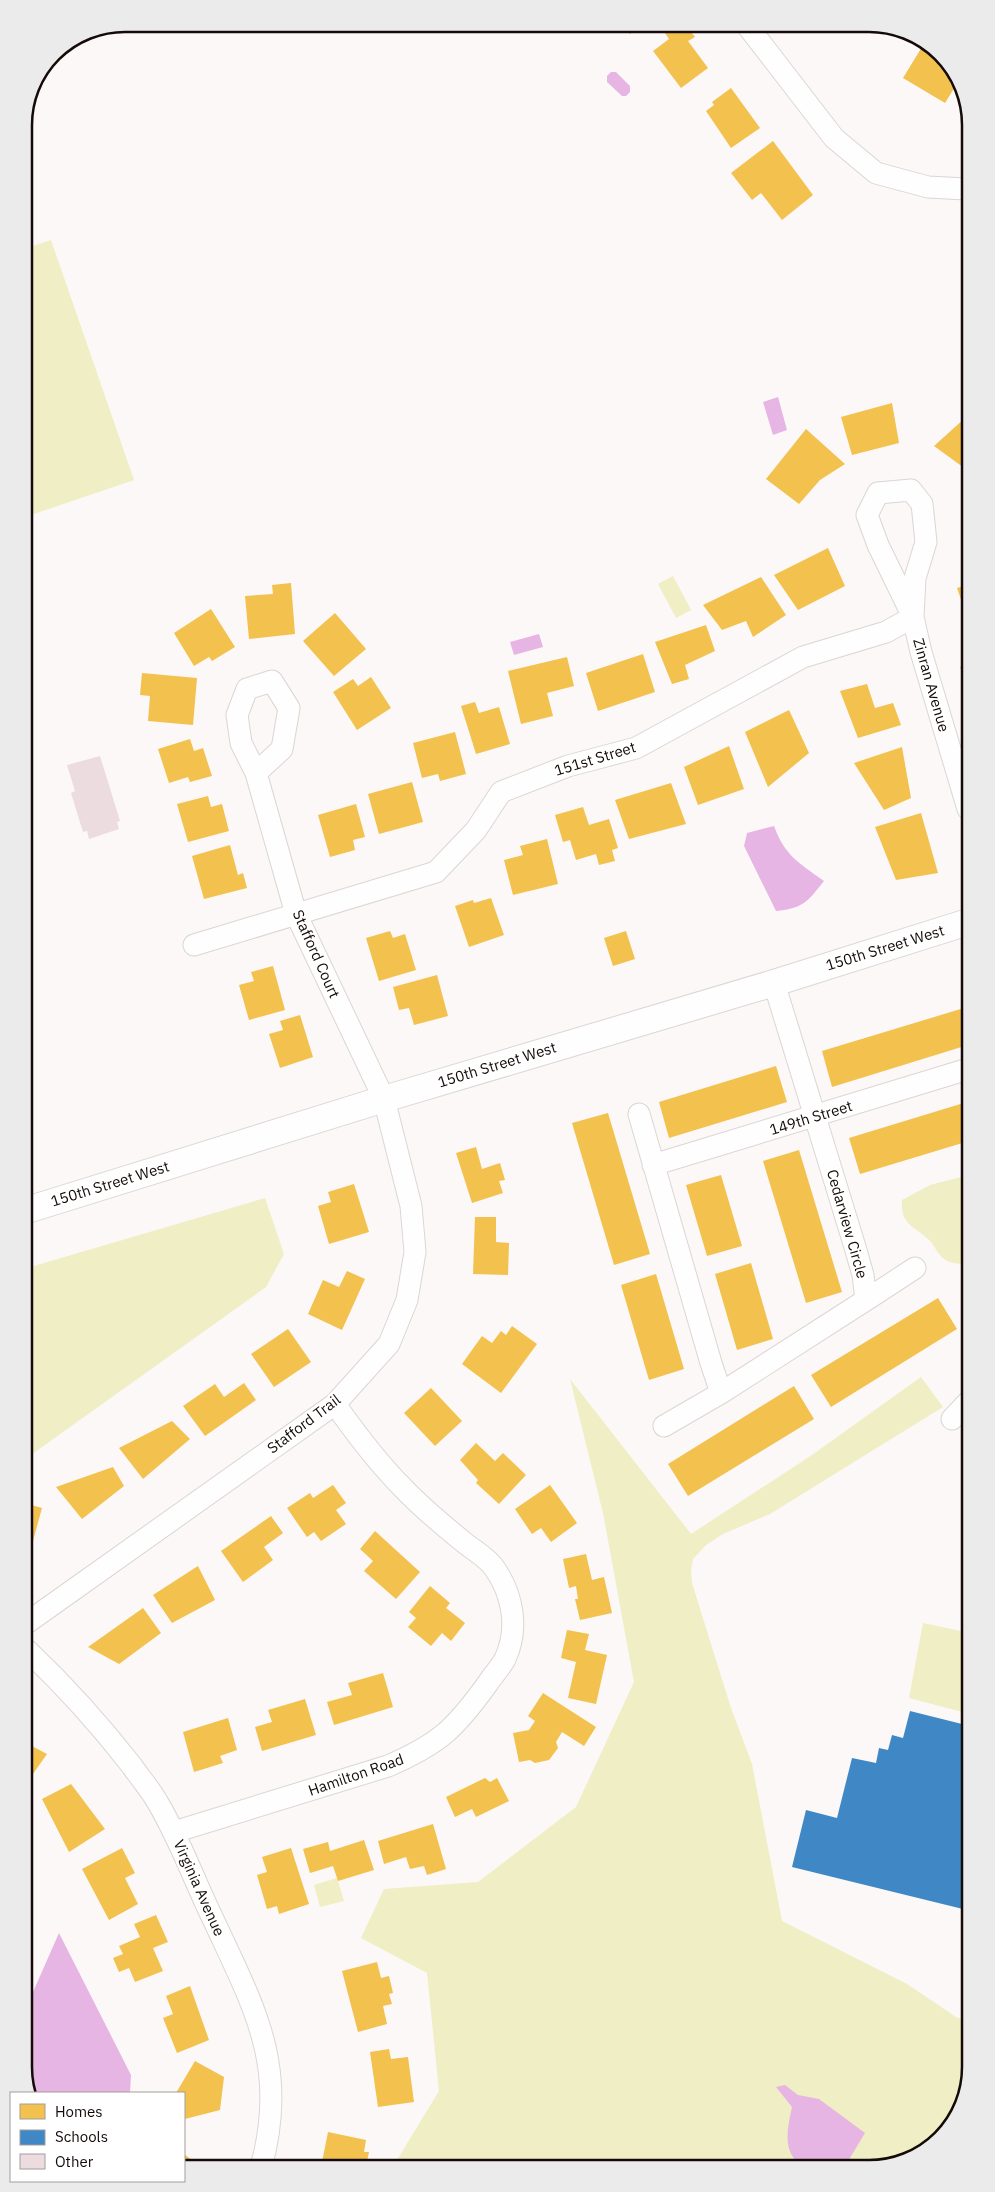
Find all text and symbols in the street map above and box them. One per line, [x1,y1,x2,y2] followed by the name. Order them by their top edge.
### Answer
[909,636,954,734] street label: Zinran Avenue
[552,737,638,780] street label: 151st Street
[289,907,344,1001] street label: Stafford Court
[823,920,946,975] street label: 150th Street West
[435,1037,558,1092] street label: 150th Street West
[767,1096,855,1139] street label: 149th Street
[48,1156,171,1211] street label: 150th Street West
[823,1167,872,1281] street label: Cedarview Circle
[263,1390,344,1457] street label: Stafford Trail
[306,1749,406,1800] street label: Hamilton Road
[170,1837,229,1939] street label: Virginia Avenue
[10,2092,185,2182] legend
[55,2102,103,2121] text: Homes
[55,2127,108,2146] text: Schools
[55,2152,94,2171] text: Other

